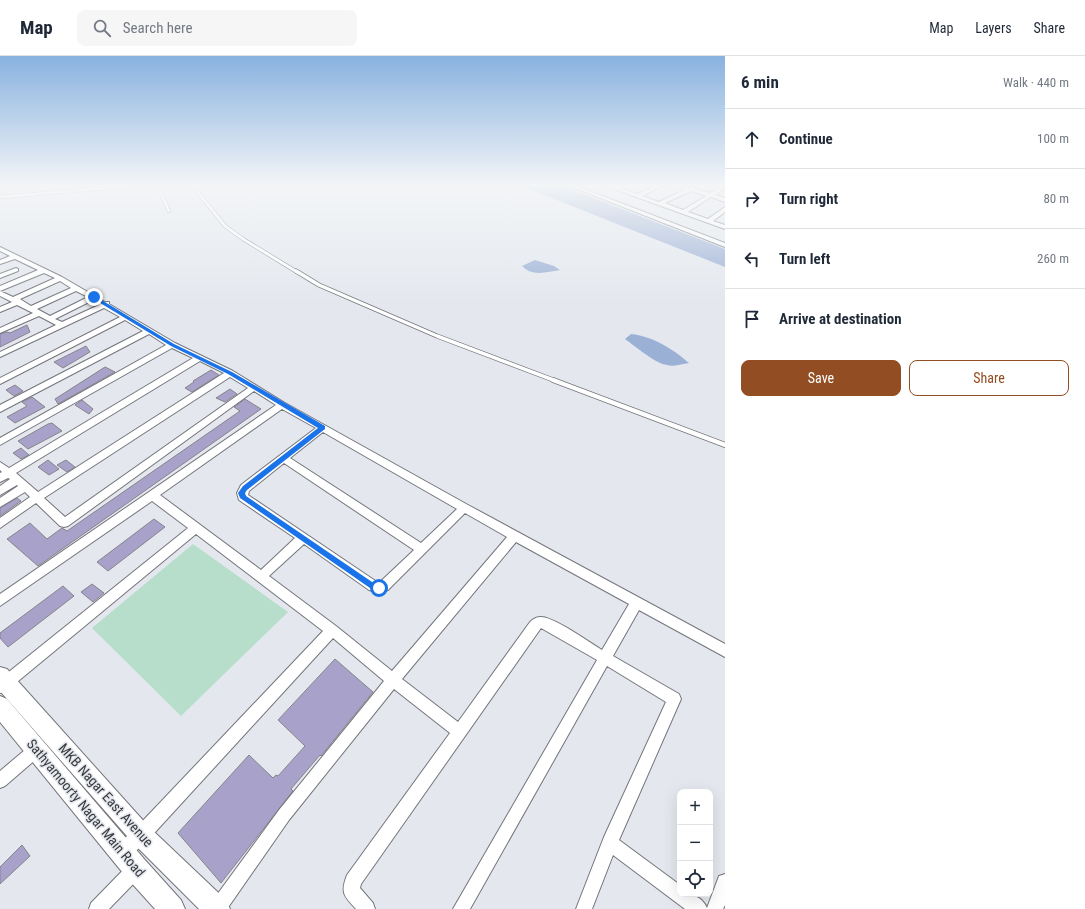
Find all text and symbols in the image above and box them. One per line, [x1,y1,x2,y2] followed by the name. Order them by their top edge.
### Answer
[77,10,357,46] search box
[20,16,53,39] text: Map
[91,17,113,39] icon: search
[123,19,193,37] text: Search here
[929,20,953,36] text: Map
[975,20,1012,36] text: Layers
[1034,20,1065,36] text: Share
[741,72,779,92] text: 6 min
[1003,75,1069,90] text: Walk · 440 m
[741,128,763,150] icon: ahead
[779,130,833,148] text: Continue
[1037,131,1069,146] text: 100 m
[741,188,763,210] icon: right
[779,190,838,208] text: Turn right
[1043,191,1069,206] text: 80 m
[741,248,763,270] icon: left
[779,250,830,268] text: Turn left
[1037,251,1069,266] text: 260 m
[85,288,103,306] route end
[741,308,763,330] icon: arrive
[779,310,902,328] text: Arrive at destination
[741,360,901,396] button: Save
[909,360,1069,396] button: Share
[370,579,388,597] route start
[24,736,148,880] street label: Sathyamoorty Nagar Main Road
[55,740,157,850] street label: MKB Nagar East Avenue
[677,789,713,897] map controls
[677,789,713,825] button: +
[677,825,713,861] button: −
[677,861,713,897] button: locate

